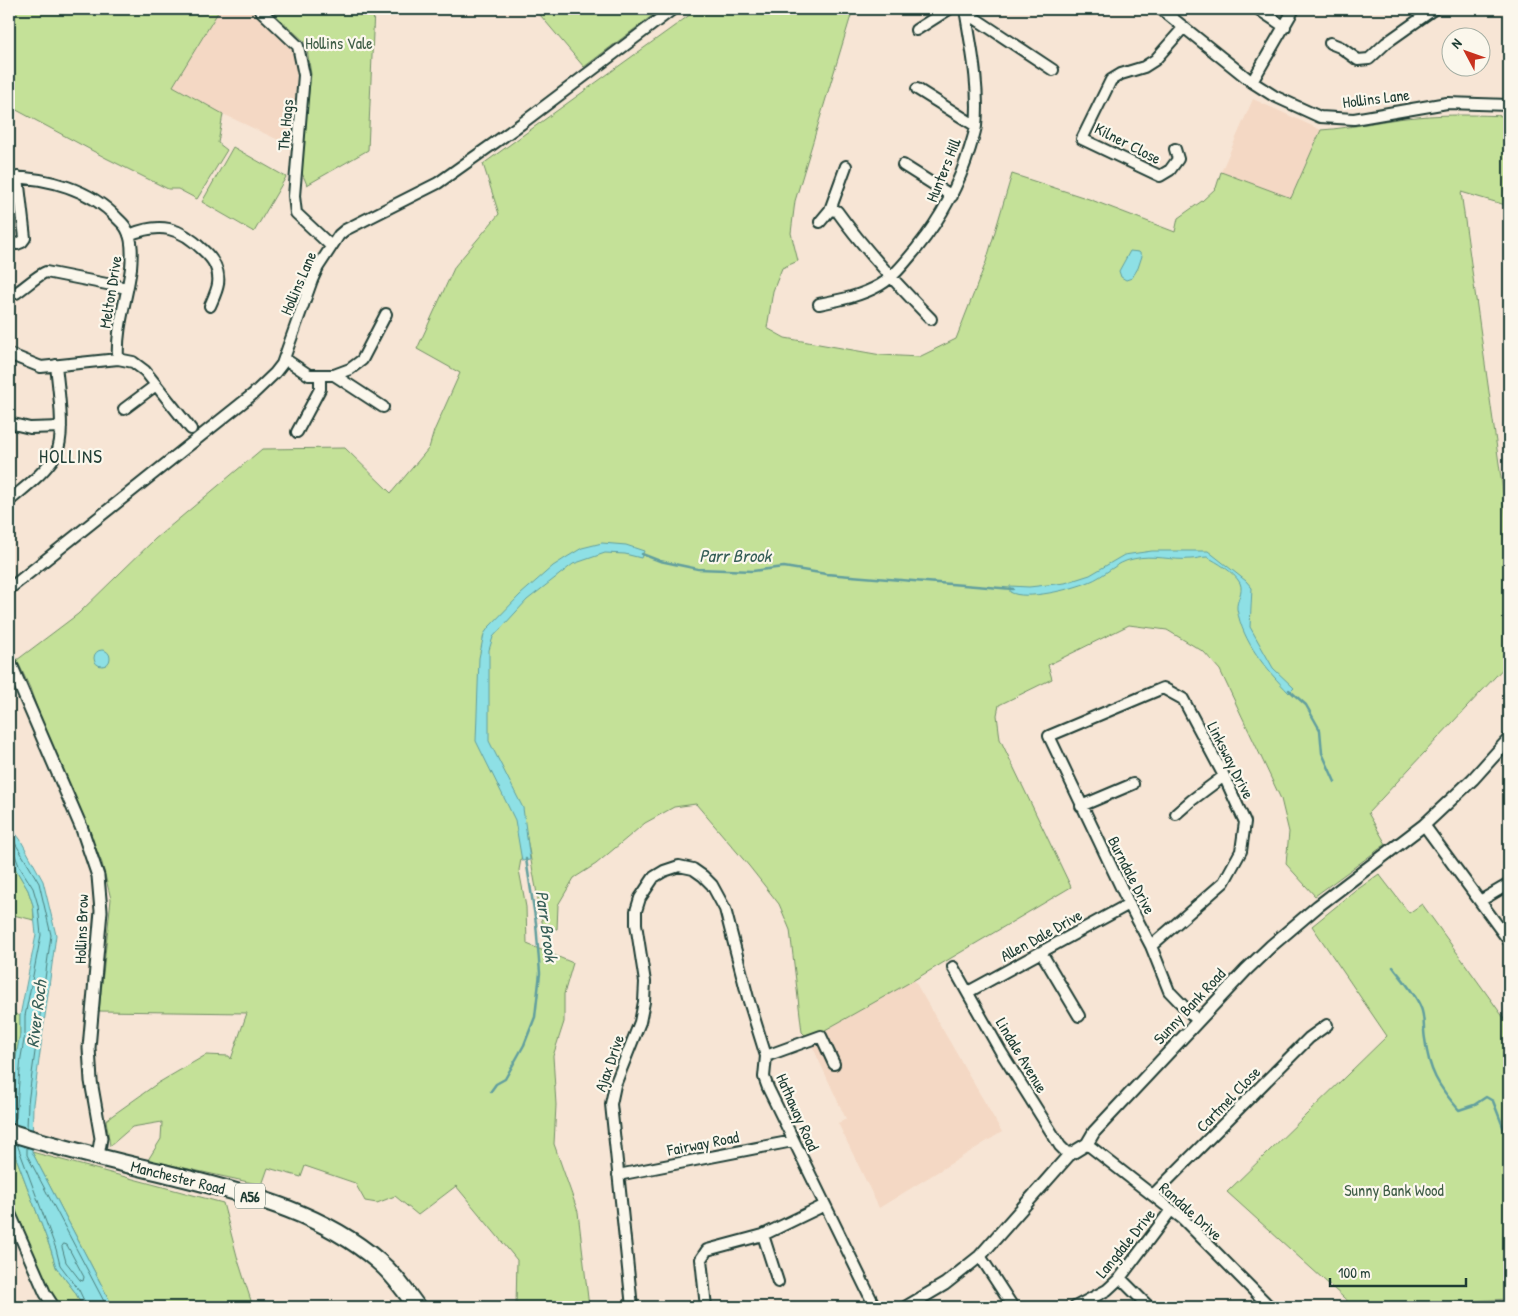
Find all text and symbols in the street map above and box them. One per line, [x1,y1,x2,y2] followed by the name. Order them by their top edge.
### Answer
[1440,28,1490,78] north arrow
[305,32,373,54] park label: Hollins Vale
[1446,34,1466,52] text: N
[1341,83,1411,113] street label: Hollins Lane
[272,98,298,152] street label: The Hags
[1091,117,1165,169] street label: Kilner Close
[920,135,966,205] street label: Hunters Hill
[275,247,322,318] street label: Hollins Lane
[93,254,127,330] street label: Melton Drive
[39,443,103,469] district label: HOLLINS
[699,543,772,568] water label: Parr Brook
[1202,718,1260,803] street label: Linksway Drive
[1103,832,1161,918] street label: Burndale Drive
[530,889,565,965] water label: Parr Brook
[69,894,93,964] street label: Hollins Brow
[996,903,1086,967] street label: Allen Dale Drive
[1148,963,1230,1049] street label: Sunny Bank Road
[19,977,53,1049] water label: River Roch
[991,1013,1053,1097] street label: Lindale Avenue
[589,1031,629,1094] street label: Ajax Drive
[1191,1061,1265,1137] street label: Cartmel Close
[771,1070,825,1154] street label: Hathaway Road
[664,1125,741,1161] street label: Fairway Road
[129,1155,227,1199] street label: Manchester Road
[1155,1177,1228,1246] street label: Randale Drive
[1344,1179,1444,1201] park label: Sunny Bank Wood
[235,1184,265,1208] road number: A56
[1090,1203,1160,1282] street label: Langdale Drive
[1330,1256,1467,1288] scale bar
[1338,1262,1371,1283] text: 100 m

